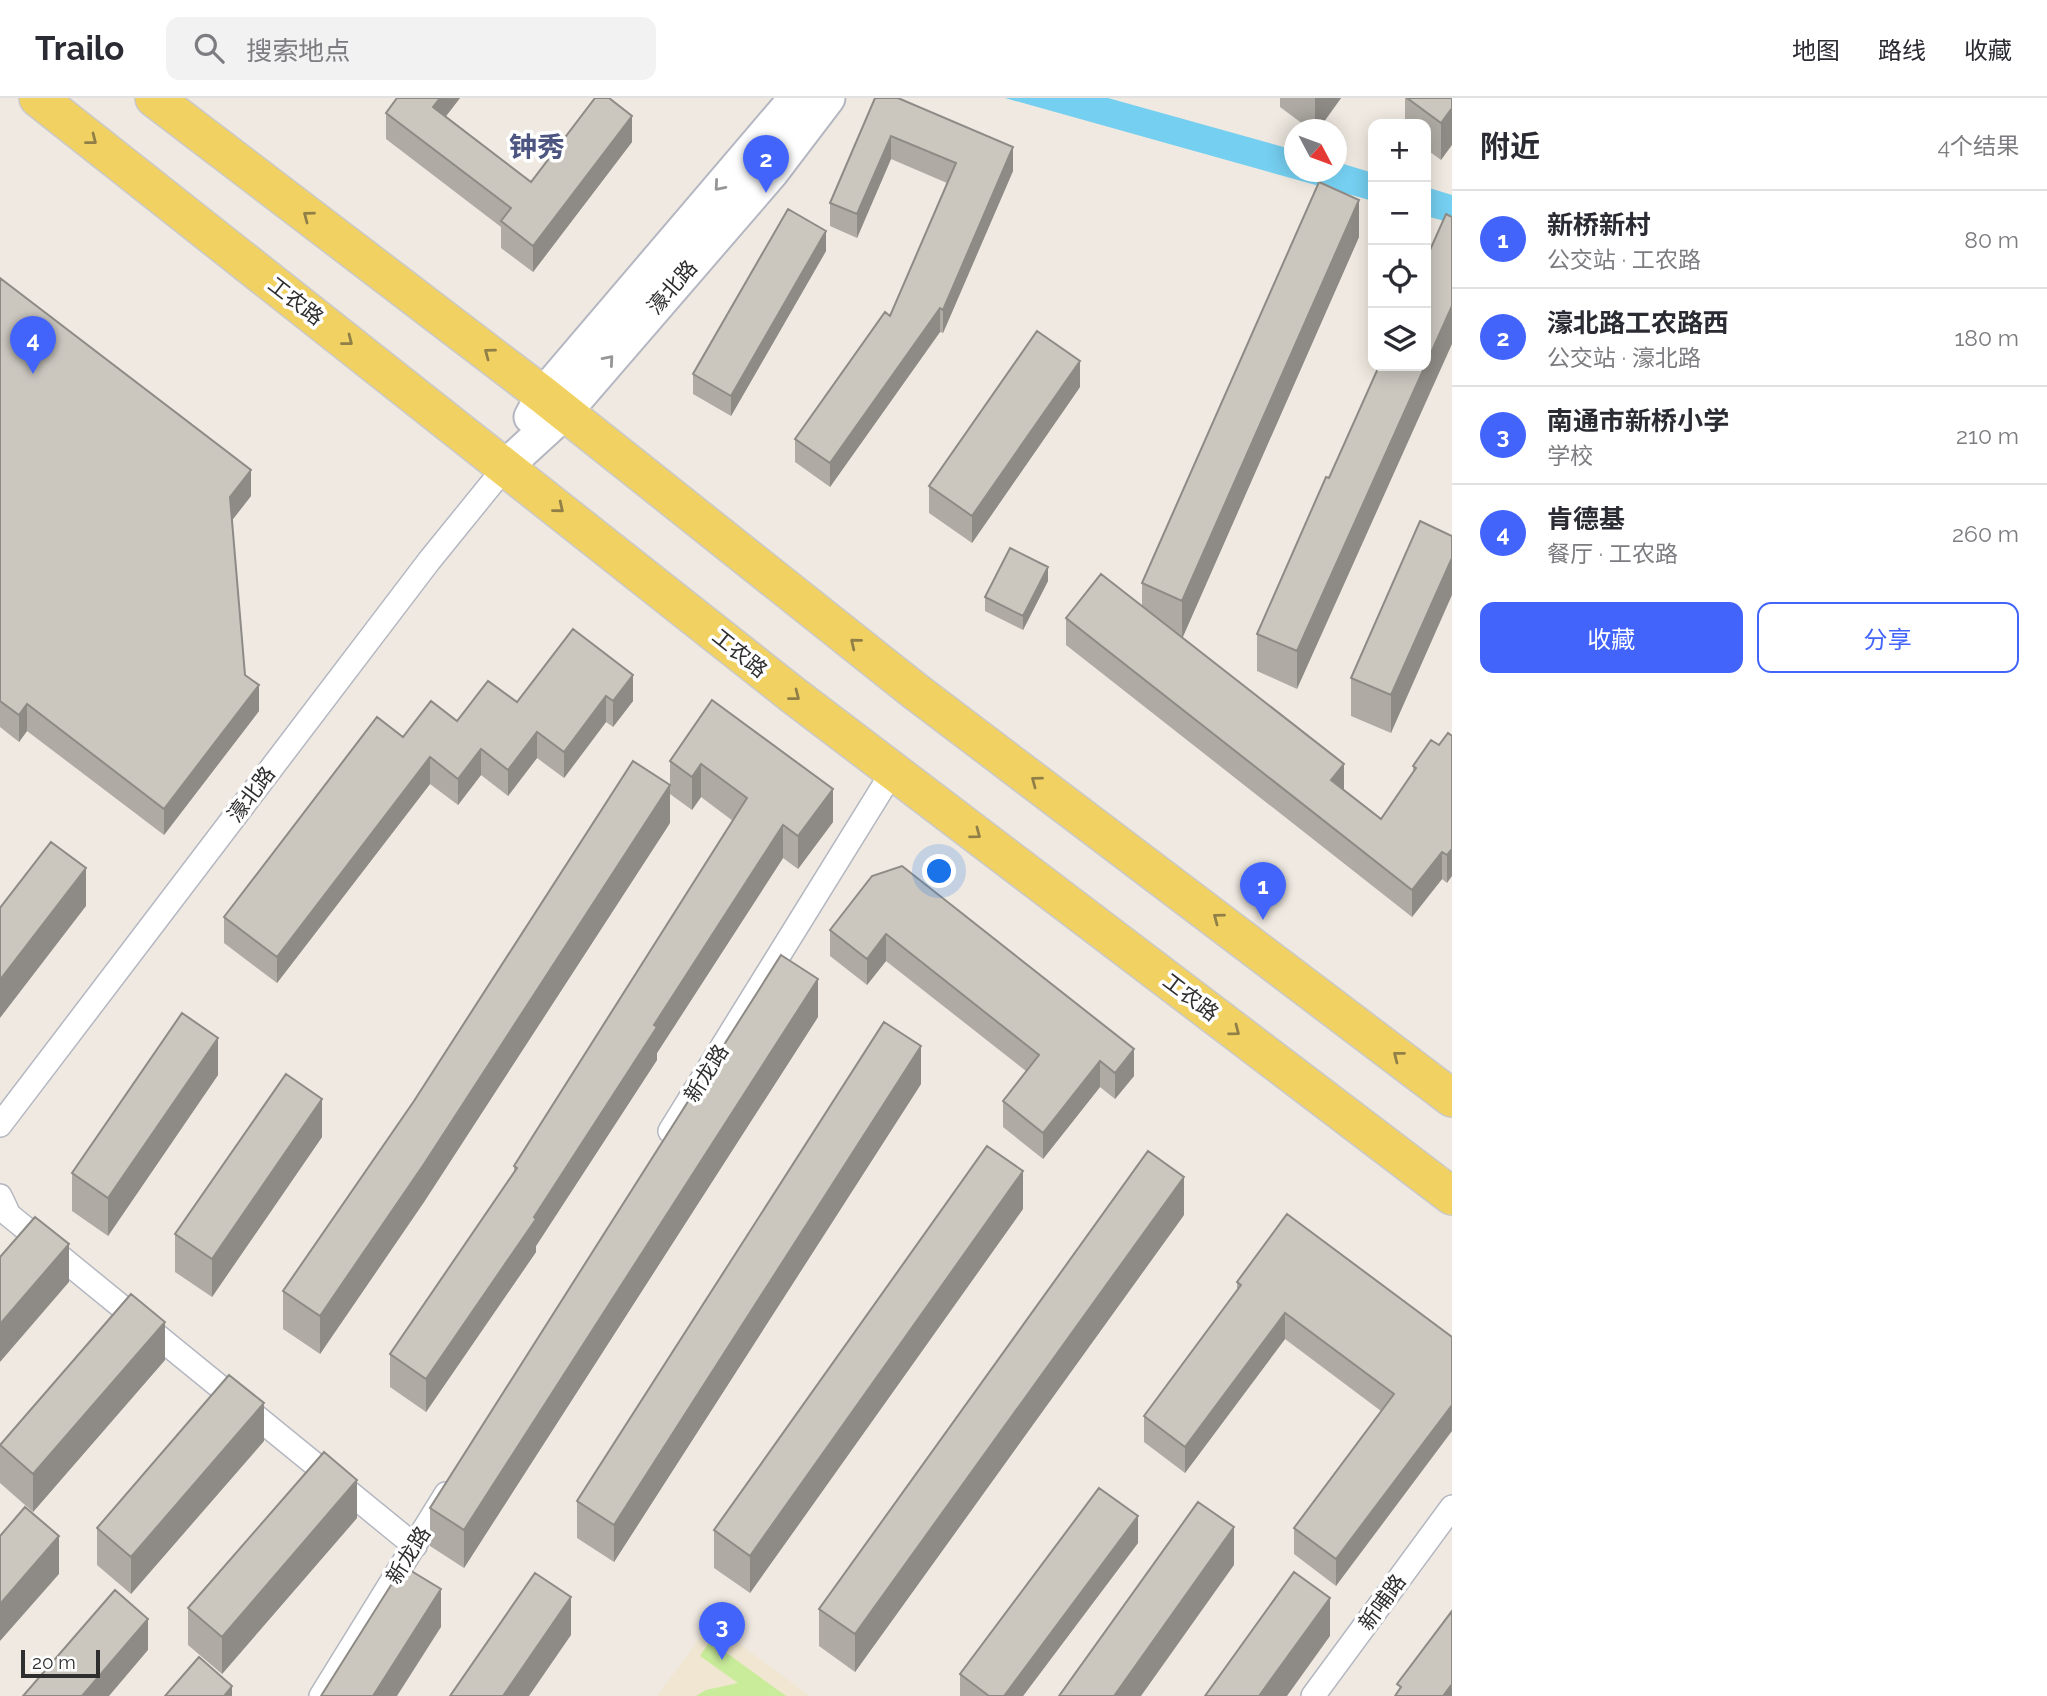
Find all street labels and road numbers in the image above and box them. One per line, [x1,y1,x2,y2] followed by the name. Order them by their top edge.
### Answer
[642,255,702,319] street label: 濠北路
[263,272,329,330] street label: 工农路
[708,623,772,683] street label: 工农路
[222,761,280,827] street label: 濠北路
[1158,968,1224,1026] street label: 工农路
[679,1040,733,1106] street label: 新龙路
[381,1522,435,1588] street label: 新龙路
[1353,1569,1411,1635] street label: 新哺路

